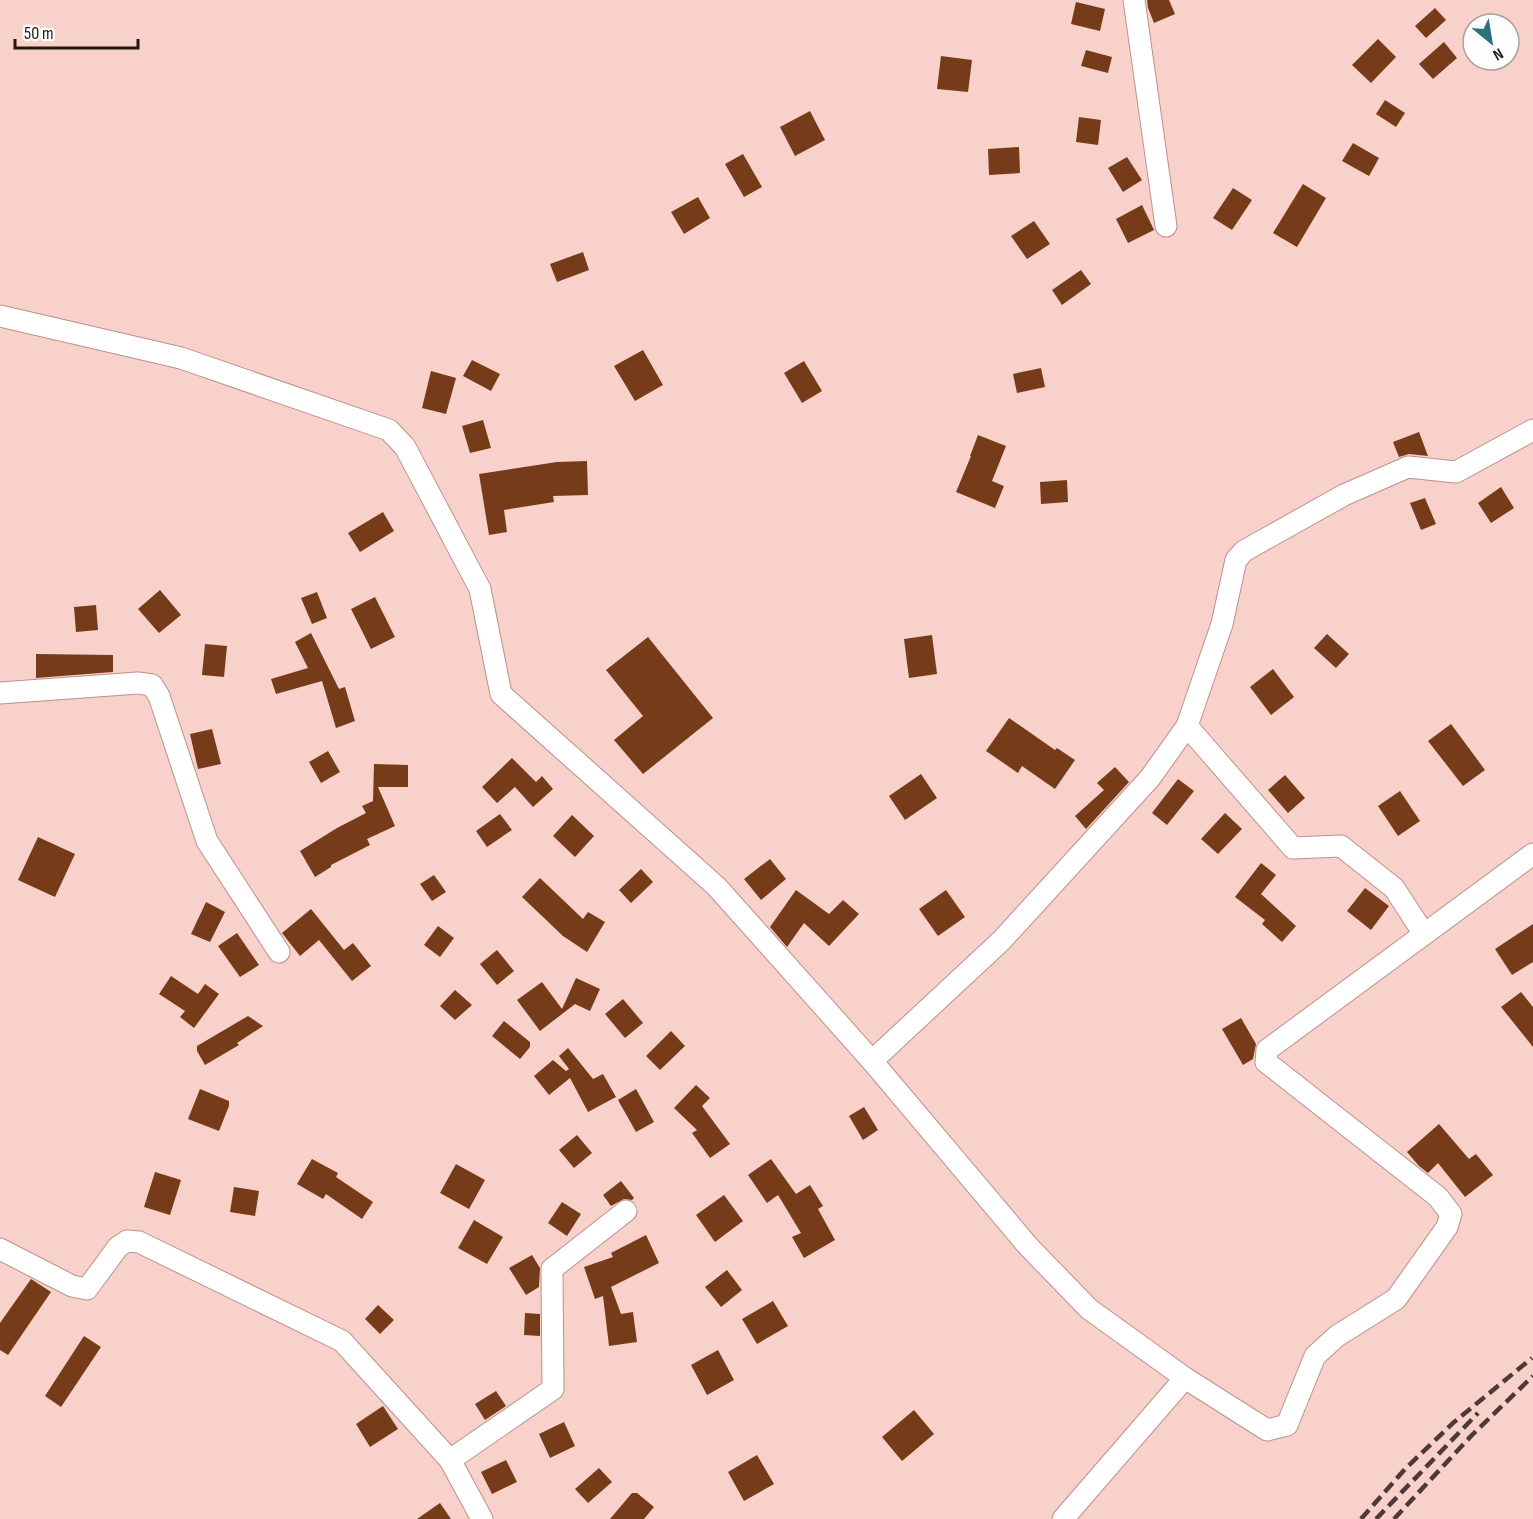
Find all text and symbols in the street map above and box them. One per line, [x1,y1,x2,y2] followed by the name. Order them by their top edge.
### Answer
[15,12,138,50] scale bar
[1461,12,1521,72] north arrow
[24,23,54,44] text: 50 m
[1489,43,1506,64] text: N

